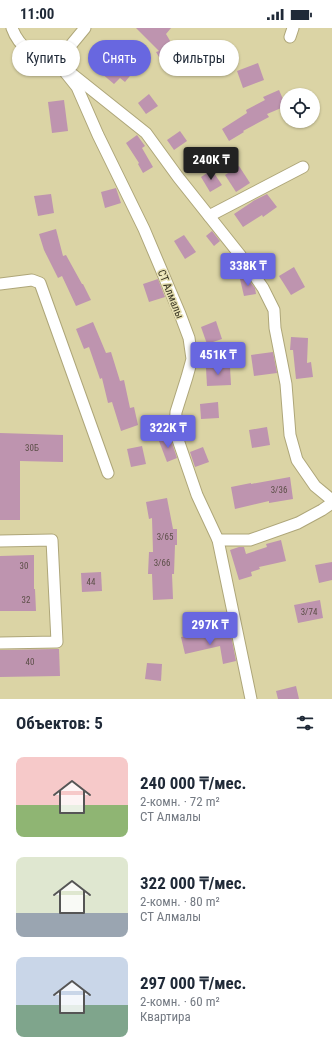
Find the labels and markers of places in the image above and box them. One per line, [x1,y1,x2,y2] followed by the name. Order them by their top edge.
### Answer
[178,147,244,181] pin: 240K ₸
[215,253,281,287] pin: 338K ₸
[185,342,251,376] pin: 451K ₸
[135,415,201,449] pin: 322K ₸
[177,612,243,646] pin: 297K ₸

